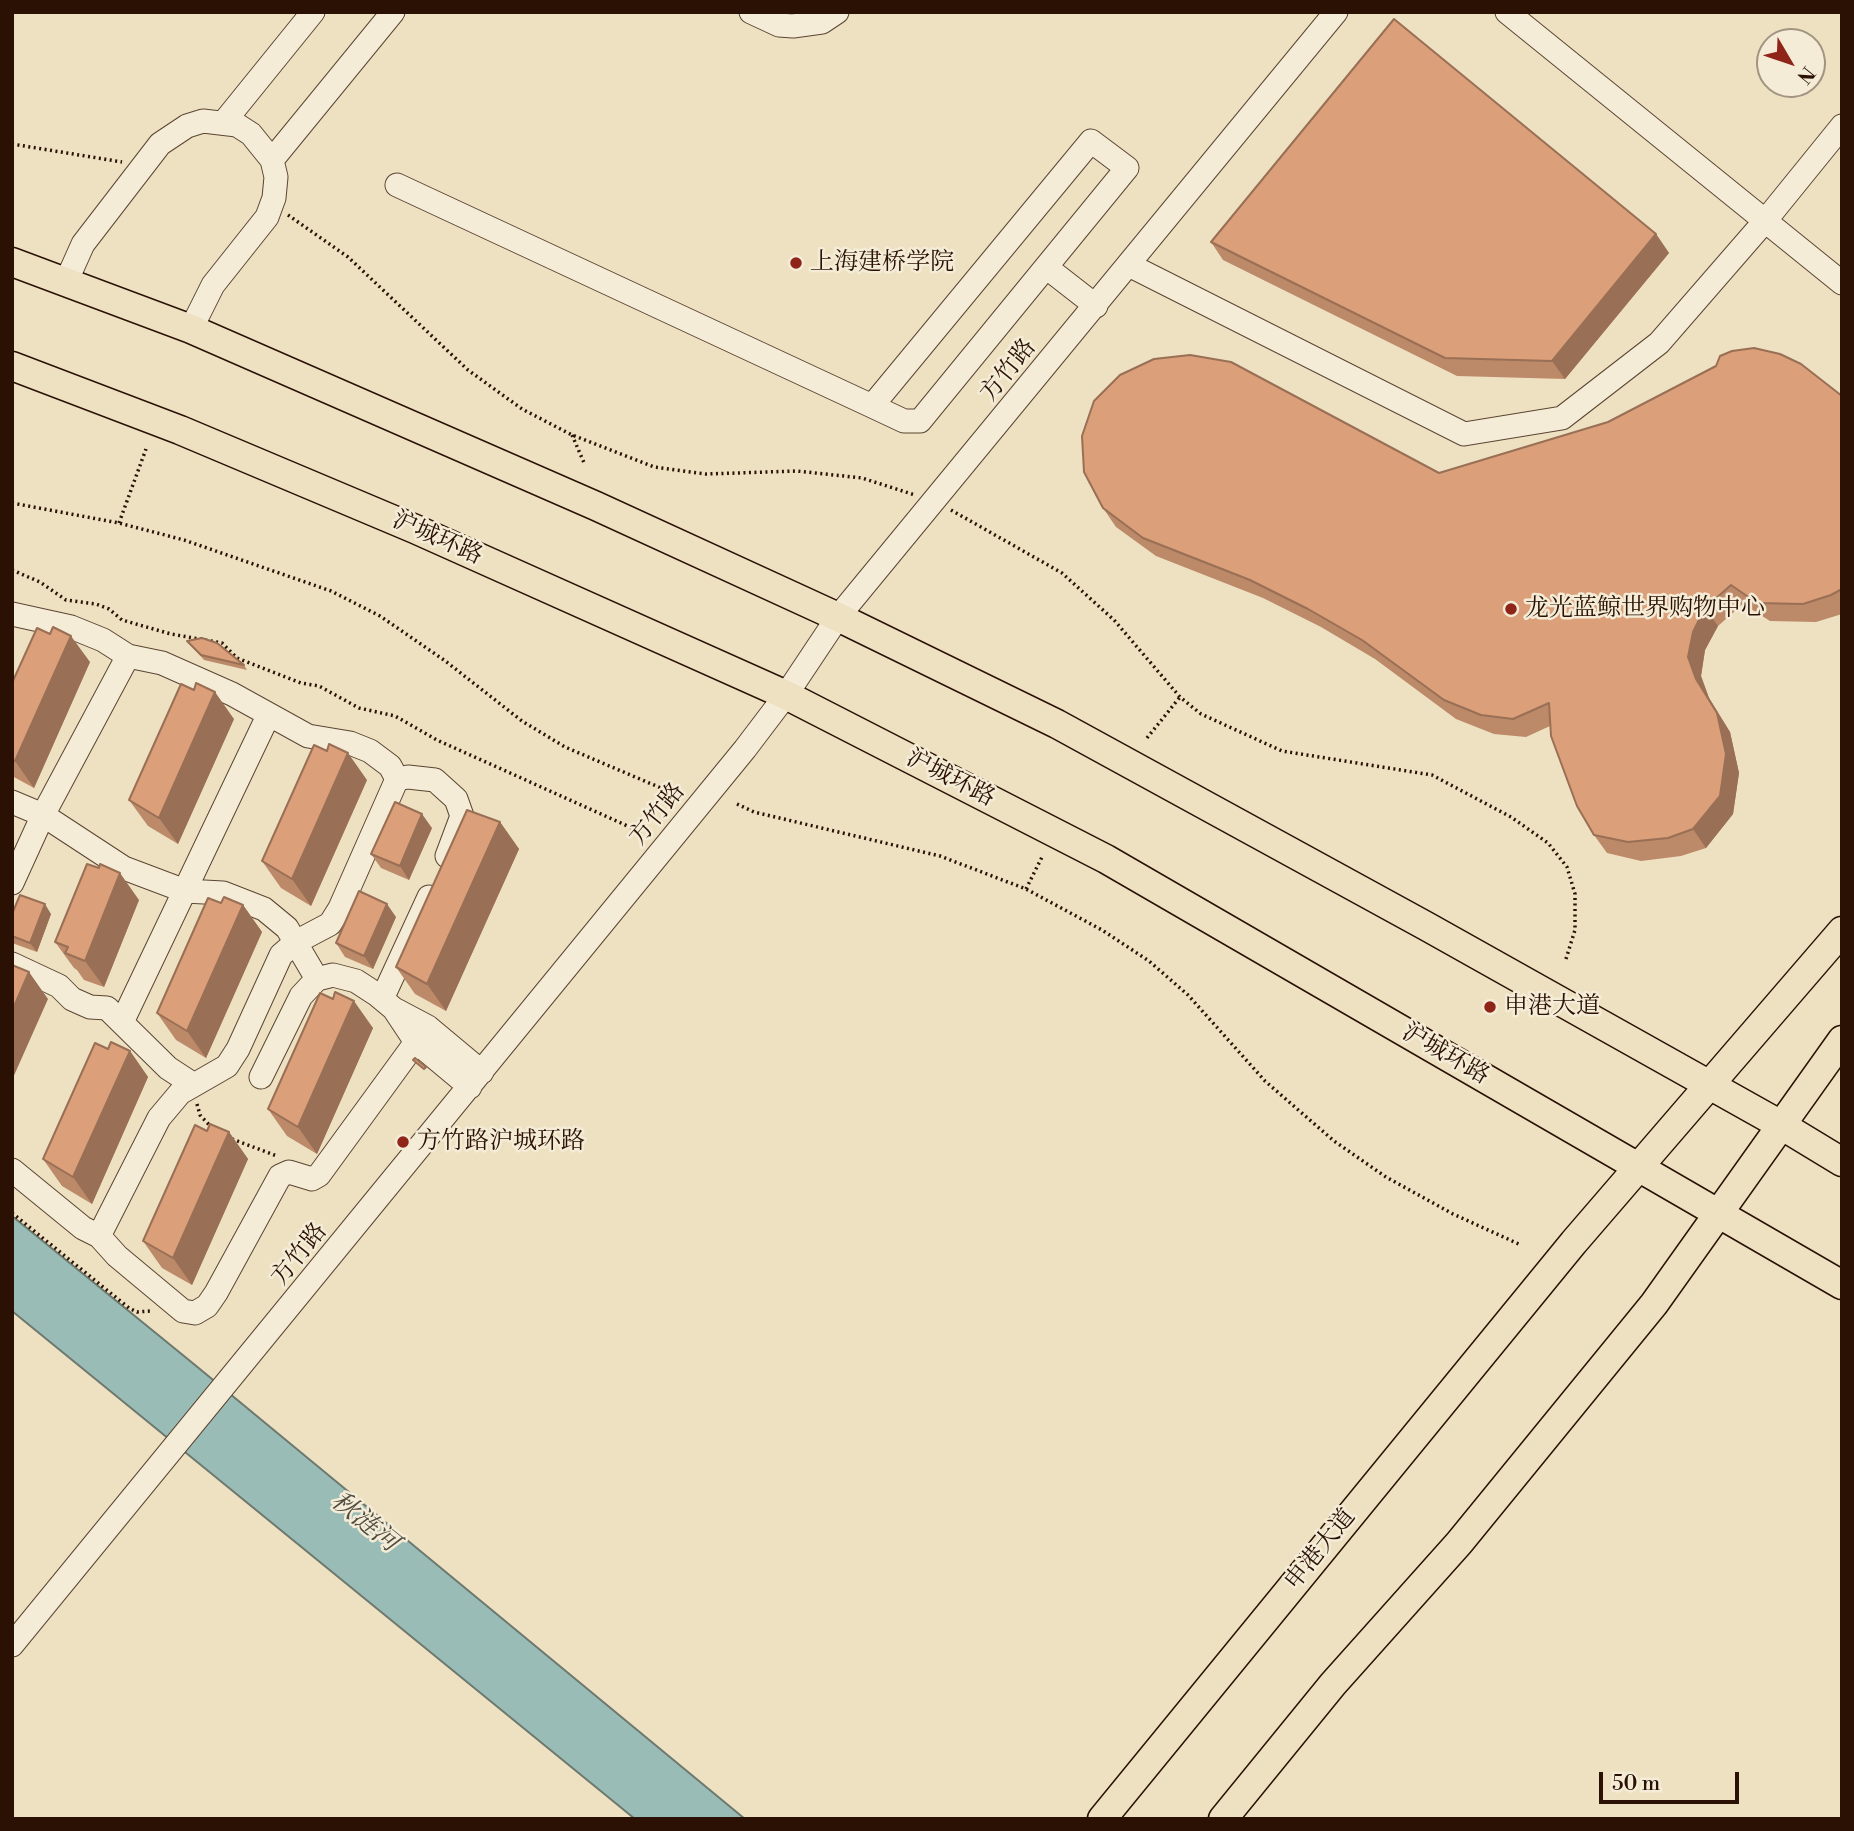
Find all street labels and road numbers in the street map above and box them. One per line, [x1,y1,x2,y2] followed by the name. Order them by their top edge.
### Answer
[975,334,1043,408] street label: 方竹路
[387,506,487,572] street label: 沪城环路
[901,744,999,814] street label: 沪城环路
[624,778,692,852] street label: 方竹路
[1396,1019,1494,1091] street label: 沪城环路
[266,1218,334,1292] street label: 方竹路
[1280,1504,1362,1596] street label: 申港大道

